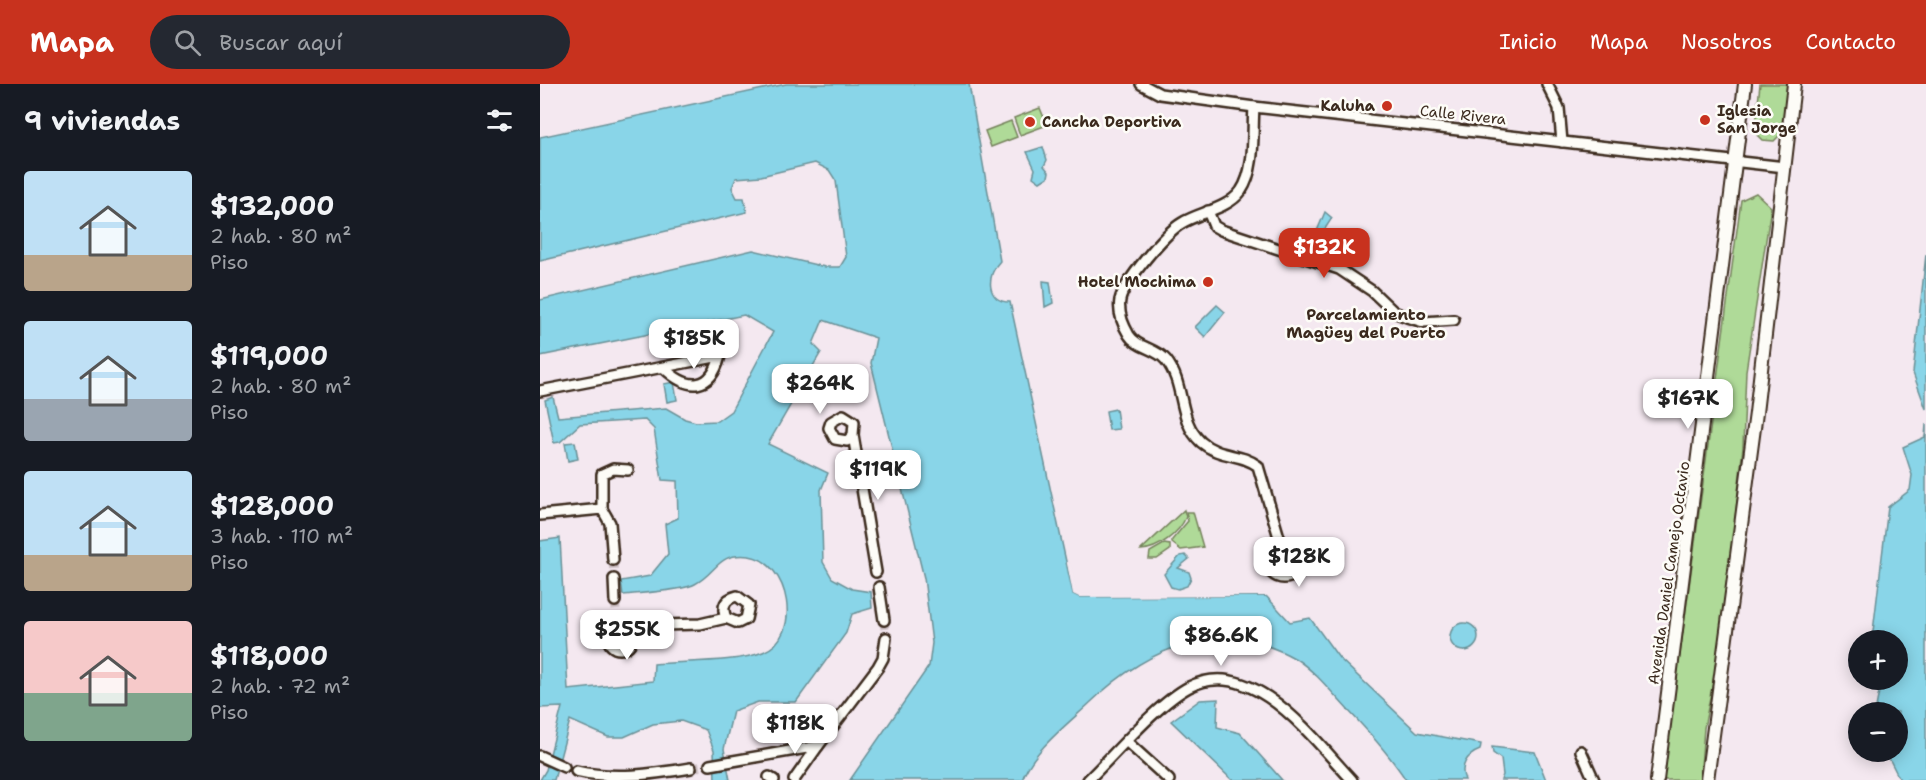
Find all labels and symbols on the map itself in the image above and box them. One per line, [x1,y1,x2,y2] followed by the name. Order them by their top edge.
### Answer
[1320,96,1376,116] place label: Kaluha
[1380,99,1394,113] marker: Kaluha
[1419,101,1508,130] street label: Calle Rivera
[1717,101,1796,138] place label: Iglesia San Jorge
[1042,112,1182,132] place label: Cancha Deportiva
[1698,113,1712,127] marker: Iglesia San Jorge
[1023,115,1037,129] marker: Cancha Deportiva
[1282,228,1366,279] pin: $132K
[1078,272,1197,292] place label: Hotel Mochima
[1201,275,1215,289] marker: Hotel Mochima
[1286,304,1446,343] district label: Parcelamiento Magüey del Puerto
[652,319,736,370] pin: $185K
[778,364,862,415] pin: $264K
[1646,379,1730,430] pin: $167K
[836,450,920,501] pin: $119K
[1643,460,1695,686] street label: Avenida Daniel Camejo Octavio
[1257,537,1341,588] pin: $128K
[585,610,669,661] pin: $255K
[1172,616,1270,667] pin: $86.6K
[753,704,837,755] pin: $118K

